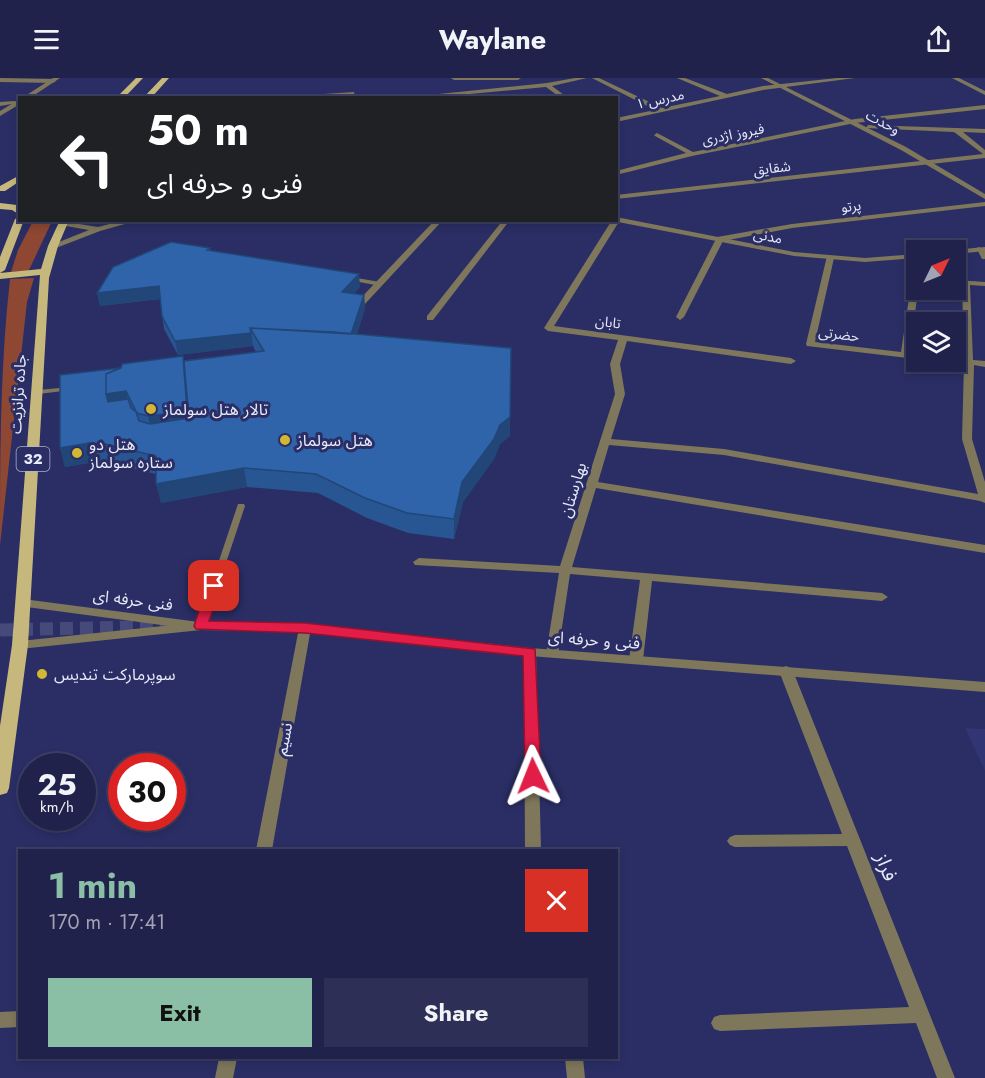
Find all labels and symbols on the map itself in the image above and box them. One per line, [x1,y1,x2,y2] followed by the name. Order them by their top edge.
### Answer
[634,84,686,114] street label: مدرس ۱
[862,105,904,139] street label: وحدت
[700,118,766,150] street label: فیروز اژدری
[752,156,792,180] street label: شقایق
[840,195,862,217] street label: پرتو
[752,223,784,249] street label: مدنی
[906,240,966,300] north arrow
[594,311,622,333] street label: تابان
[817,322,861,346] street label: حضرتی
[4,353,32,435] street label: جاده ترانزیت
[162,398,268,421] place label: تالار هتل سولماز
[144,402,158,416] marker: تالار هتل سولماز
[296,429,373,452] place label: هتل سولماز
[88,433,173,474] place label: هتل دو ستاره سولماز
[278,433,292,447] marker: هتل سولماز
[70,446,84,460] marker: هتل دو ستاره سولماز
[16,447,50,471] road number: 32
[554,460,592,520] street label: بهارستان
[188,560,239,611] pin
[92,584,174,616] street label: فنی حرفه ای
[547,625,641,655] street label: فنی و حرفه ای
[54,663,176,686] place label: سوپرمارکت تندیس
[35,667,49,681] marker: سوپرمارکت تندیس
[270,721,299,757] street label: نسيم
[501,744,565,808] position arrow
[108,753,186,831] speed limit sign: 30
[867,847,905,886] street label: فراز

